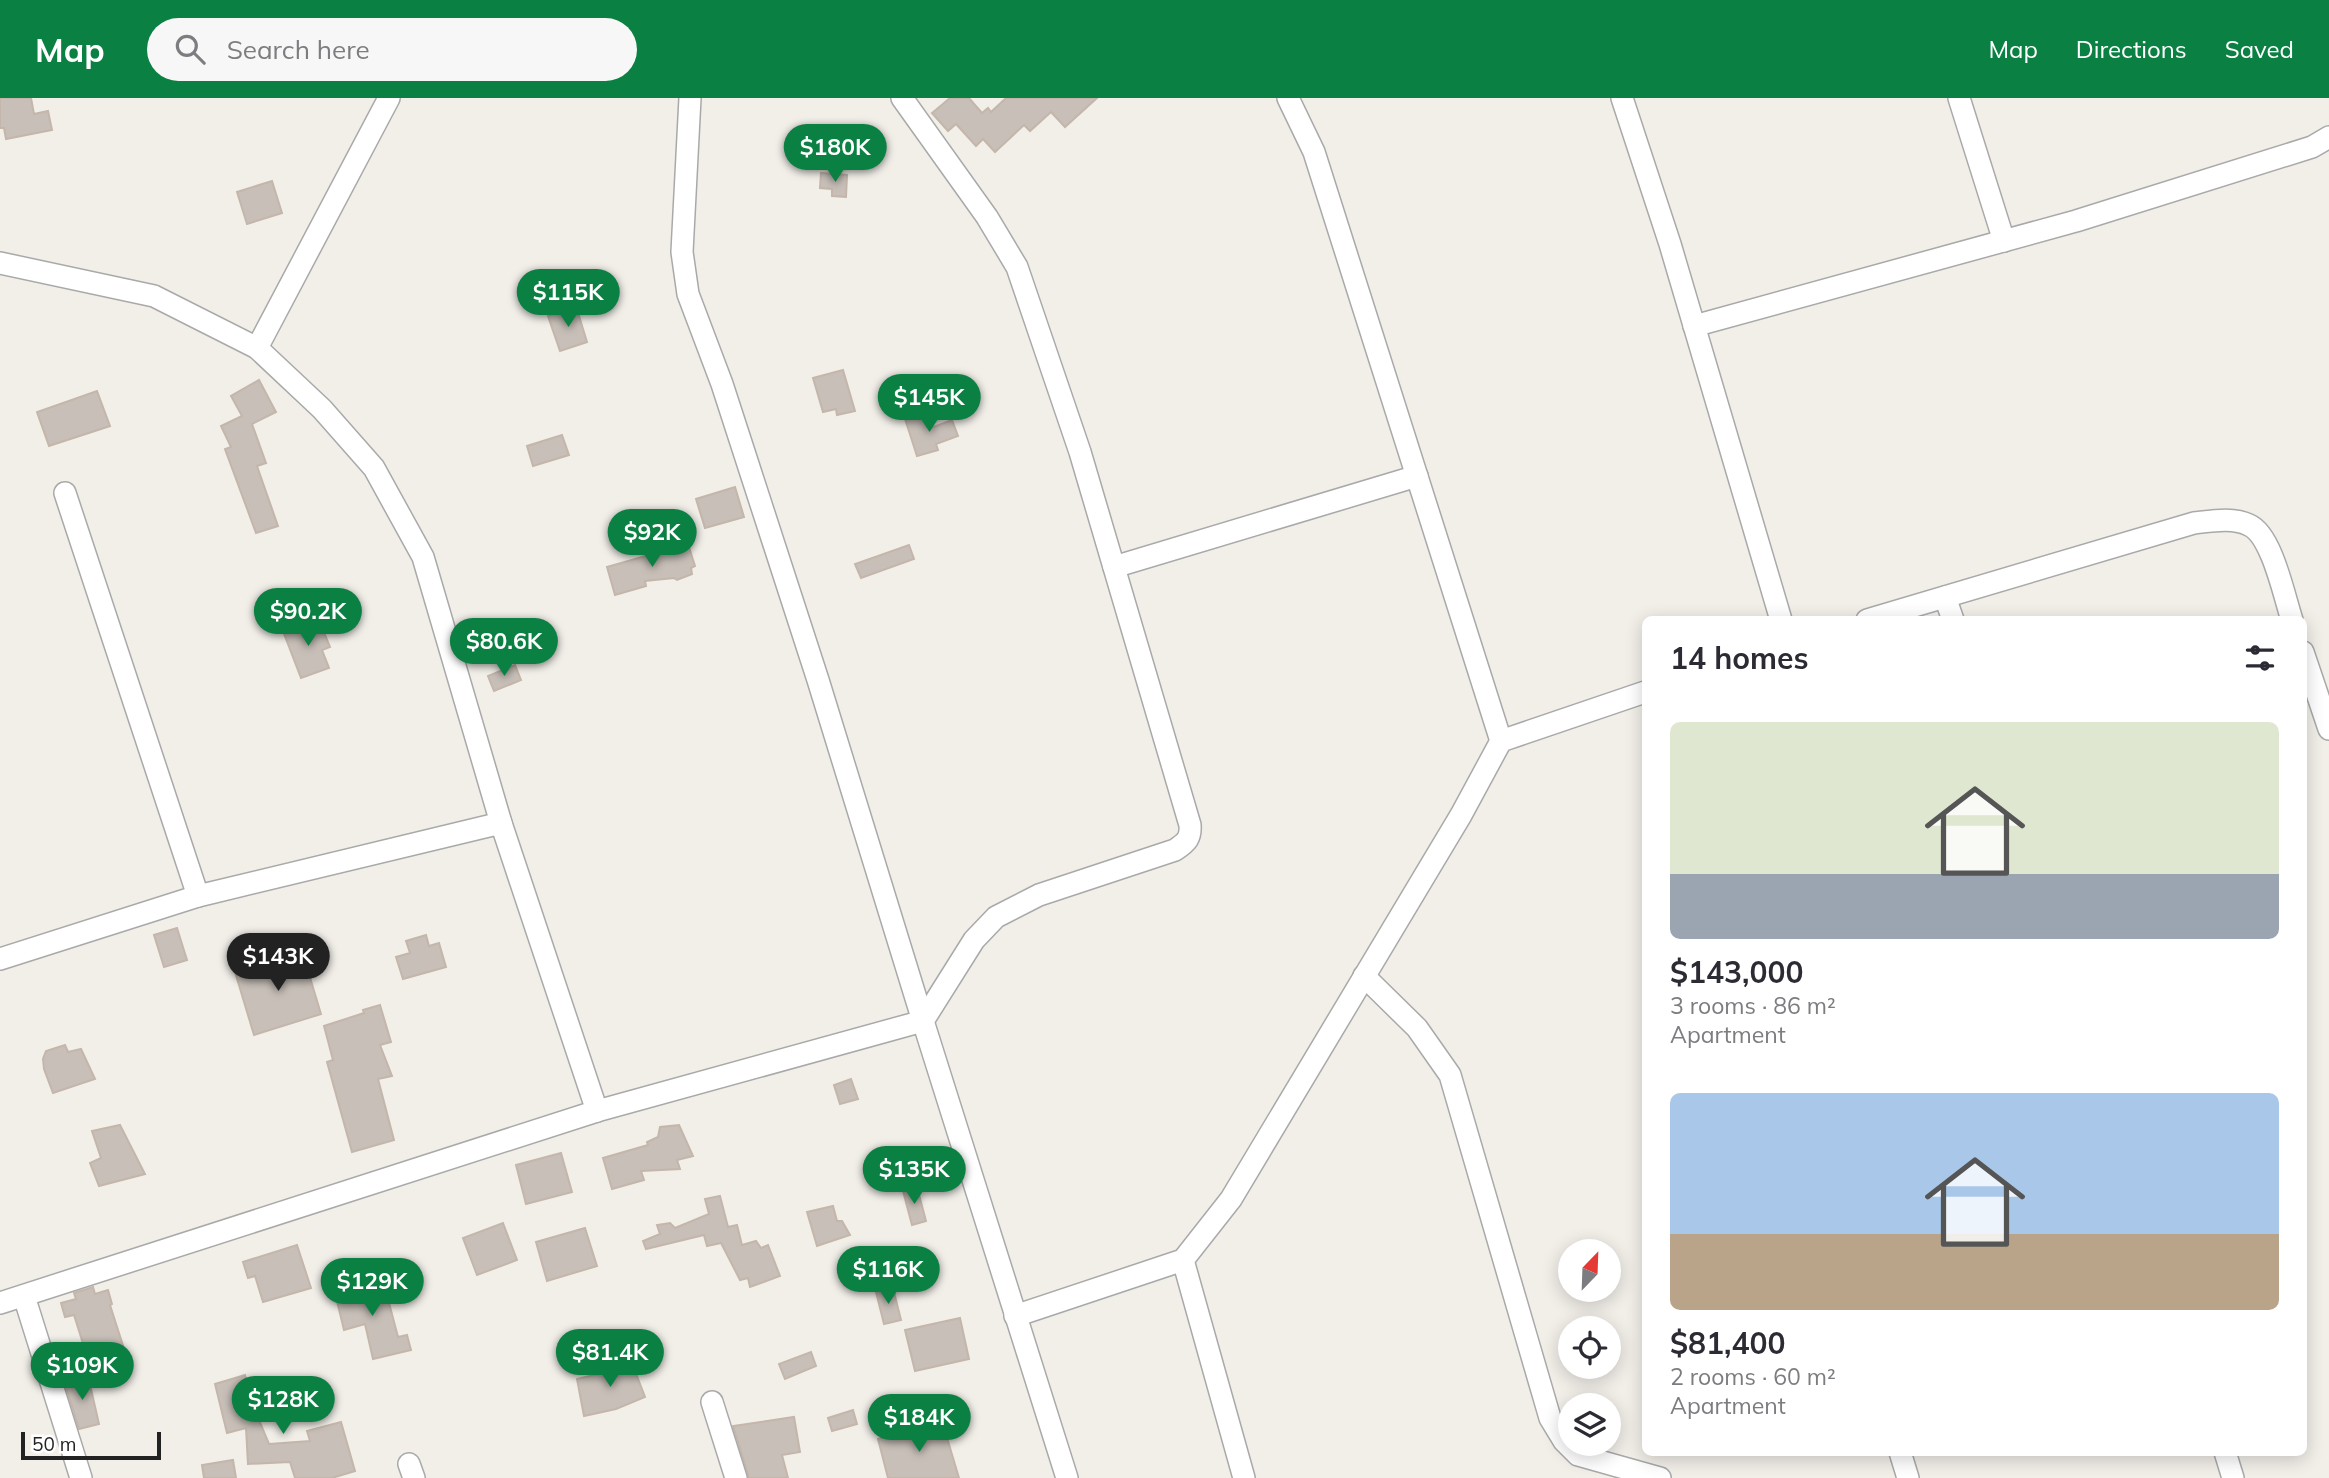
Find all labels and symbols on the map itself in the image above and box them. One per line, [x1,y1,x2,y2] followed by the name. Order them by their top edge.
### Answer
[786,125,884,184] pin: $180K
[519,270,617,329] pin: $115K
[880,374,978,434] pin: $145K
[611,510,693,569] pin: $92K
[251,588,365,648] pin: $90.2K
[447,618,561,678] pin: $80.6K
[229,934,327,993] pin: $143K
[865,1146,963,1206] pin: $135K
[1558,1239,1620,1302] north arrow
[839,1246,937,1306] pin: $116K
[323,1258,421,1318] pin: $129K
[553,1330,667,1389] pin: $81.4K
[33,1342,131,1402] pin: $109K
[234,1376,332,1436] pin: $128K
[870,1394,968,1454] pin: $184K
[21,1429,161,1461] scale bar

